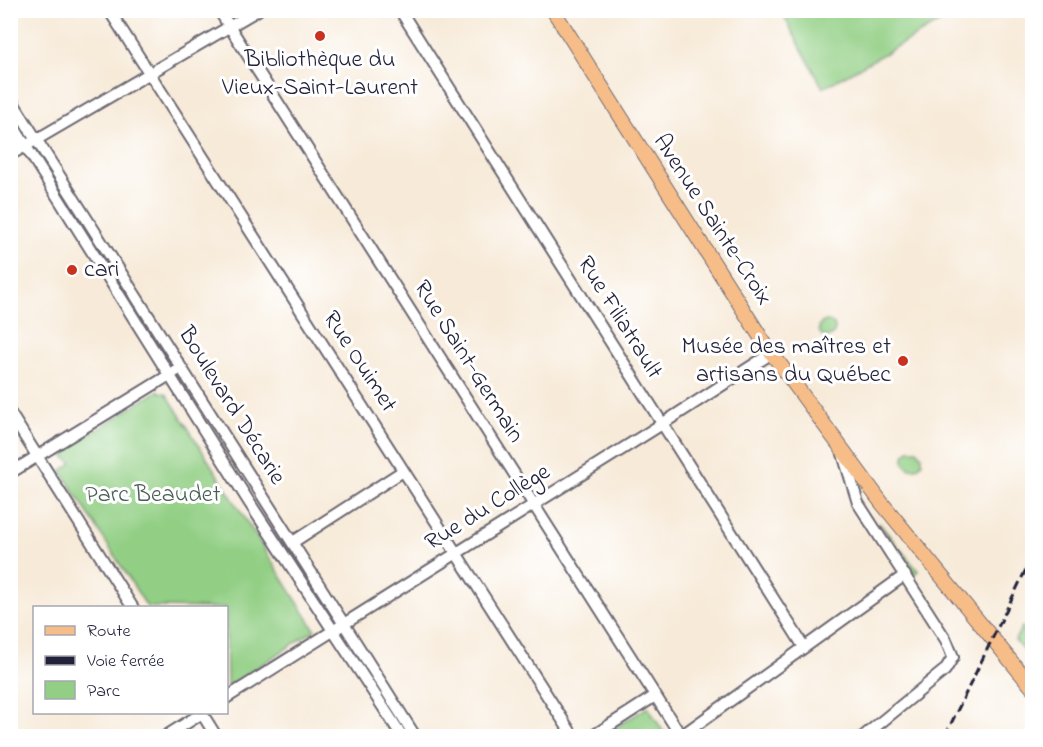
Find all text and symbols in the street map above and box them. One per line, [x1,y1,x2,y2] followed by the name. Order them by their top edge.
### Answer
[313,29,327,43] marker: Bibliothèque du Vieux-Saint-Laurent
[221,43,418,106] place label: Bibliothèque du Vieux-Saint-Laurent
[643,127,781,313] street label: Avenue Sainte-Croix
[567,250,671,386] street label: Rue Filiatrault
[84,253,119,288] place label: cari
[65,263,79,277] marker: cari
[404,274,532,450] street label: Rue Saint-Germain
[313,304,405,420] street label: Rue Ouimet
[168,319,294,492] street label: Boulevard Décarie
[681,330,891,393] place label: Musée des maîtres et artisans du Québec
[896,354,910,368] marker: Musée des maîtres et artisans du Québec
[418,455,558,561] street label: Rue du Collège
[85,478,221,513] park label: Parc Beaudet
[33,606,228,714] legend
[87,619,132,645] text: Route
[86,649,165,675] text: Voie ferrée
[87,679,120,705] text: Parc

